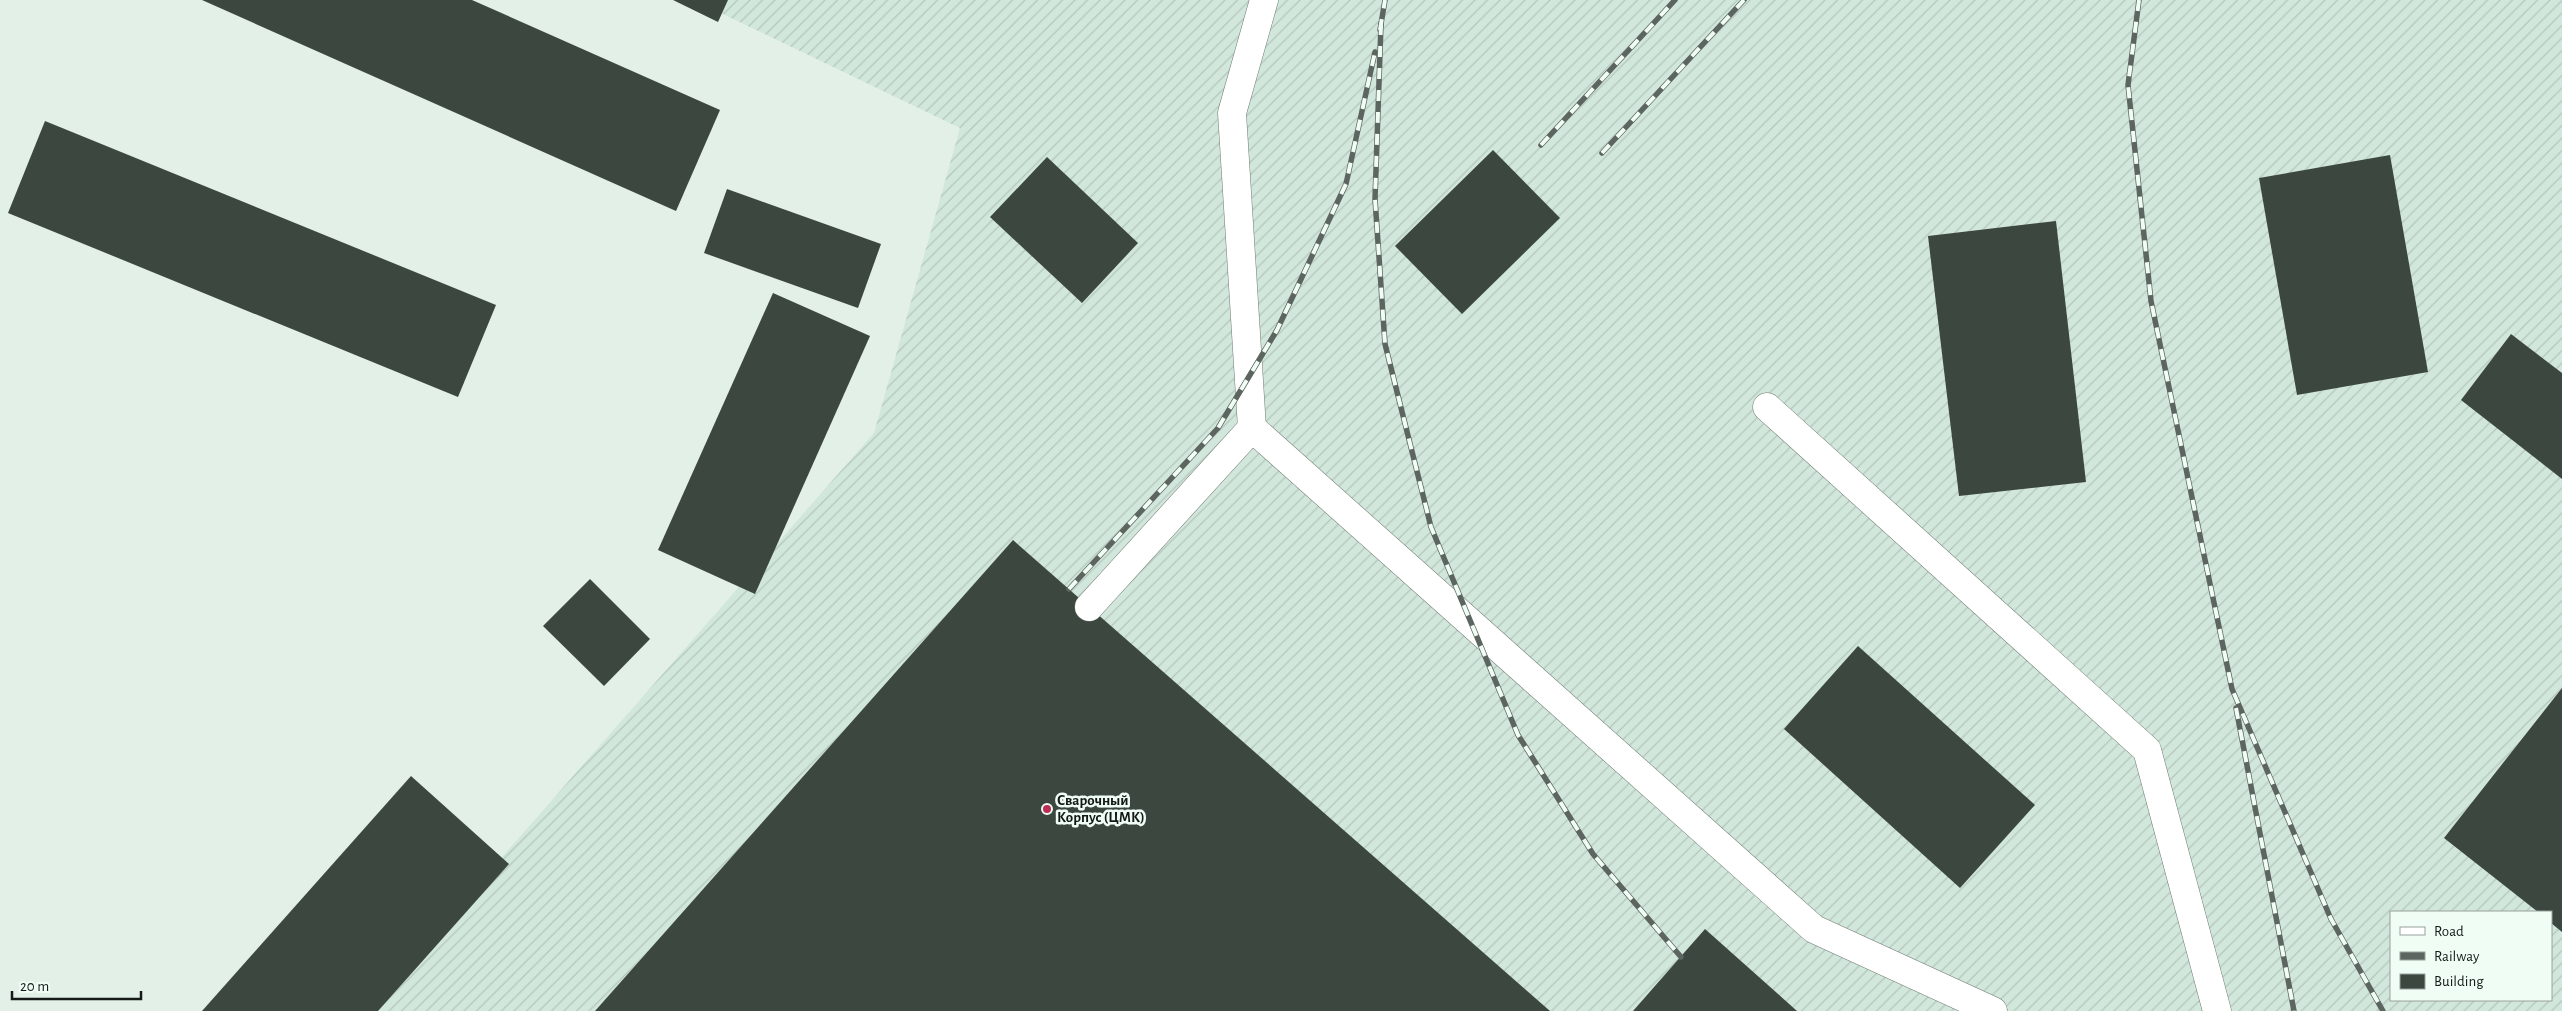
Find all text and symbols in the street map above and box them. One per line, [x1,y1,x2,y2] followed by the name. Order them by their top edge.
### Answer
[1057,793,1145,825] place label: Сварочный Корпус (ЦМК)
[1041,803,1053,815] marker: Сварочный Корпус (ЦМК)
[2390,911,2552,1001] legend
[2434,924,2464,939] text: Road
[2434,949,2480,964] text: Railway
[12,968,141,1000] scale bar
[2434,974,2484,989] text: Building
[20,979,49,994] text: 20 m

